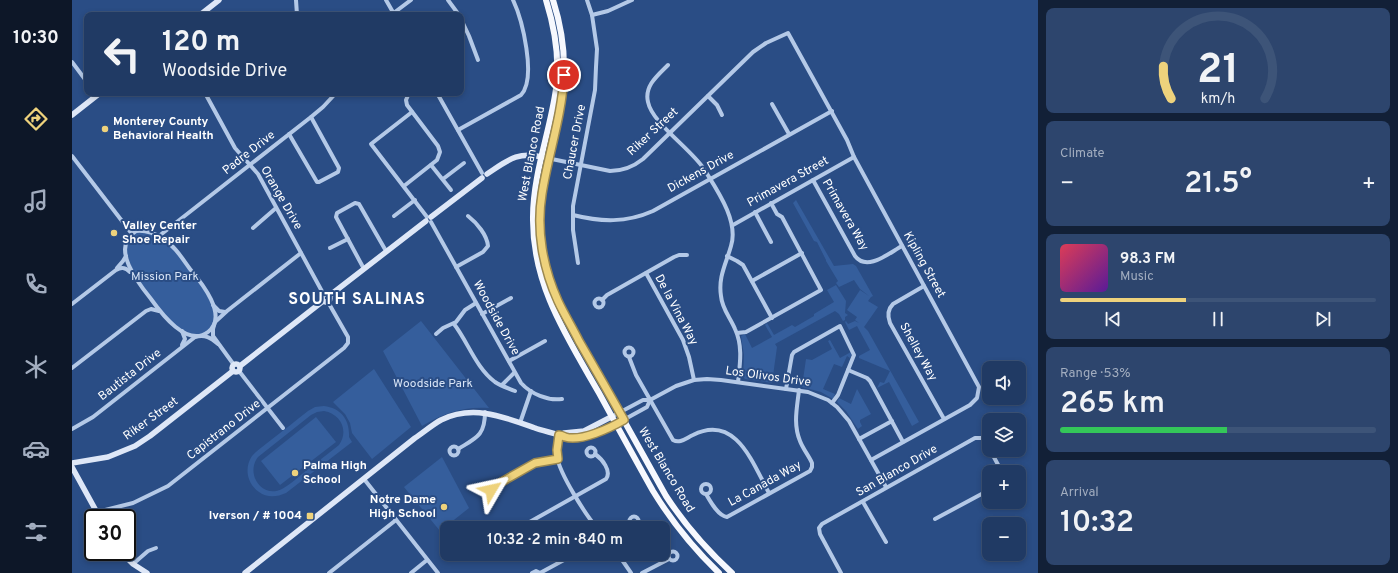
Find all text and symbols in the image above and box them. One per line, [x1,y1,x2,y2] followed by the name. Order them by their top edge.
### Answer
[162,25,240,61] text: 120 m
[13,27,59,50] text: 10:30
[96,28,148,80] icon: left
[1197,44,1239,97] text: 21
[547,58,581,92] pin
[162,60,287,83] text: Woodside Drive
[553,64,575,86] icon: arrive
[1201,89,1235,107] text: km/h
[560,103,590,181] street label: Chaucer Drive
[624,104,682,160] street label: Riker Street
[22,105,50,133] icon: directions
[515,105,549,203] street label: West Blanco Road
[113,114,214,144] place label: Monterey County Behavioral Health
[100,124,110,134] marker: Monterey County Behavioral Health
[219,127,279,179] street label: Padre Drive
[1060,146,1105,162] text: Climate
[665,147,737,197] street label: Dickens Drive
[744,153,832,211] street label: Primavera Street
[256,163,306,233] street label: Orange Drive
[1184,166,1252,203] text: 21.5°
[1060,171,1074,198] text: −
[1362,171,1376,198] text: +
[818,176,872,254] street label: Primavera Way
[22,187,50,215] icon: music
[122,218,197,248] place label: Valley Center Shoe Repair
[109,228,119,238] marker: Valley Center Shoe Repair
[899,229,949,301] street label: Kipling Street
[1120,250,1175,269] text: 98.3 FM
[131,269,199,285] park label: Mission Park
[1120,269,1154,285] text: Music
[22,270,50,298] icon: phone
[651,272,701,348] street label: De la Vina Way
[469,278,523,358] street label: Woodside Drive
[288,290,426,310] district label: SOUTH SALINAS
[1102,308,1124,330] icon: previous
[1207,308,1229,330] icon: pause
[1312,308,1334,330] icon: next
[895,320,941,384] street label: Shelley Way
[95,345,165,405] street label: Bautista Drive
[22,353,50,381] icon: climate
[982,361,1026,561] map controls
[982,361,1026,405] button: sound
[724,363,812,391] street label: Los Olivos Drive
[1060,366,1131,382] text: Range · 53%
[393,376,473,392] park label: Woodside Park
[1060,386,1165,423] text: 265 km
[120,394,182,444] street label: Riker Street
[184,396,264,464] street label: Capistrano Drive
[982,413,1026,457] button: layers
[634,424,698,516] street label: West Blanco Road
[22,435,50,463] icon: car
[853,441,941,501] street label: San Blanco Drive
[726,457,804,511] street label: La Canada Way
[303,458,367,488] place label: Palma High School
[982,465,1026,509] button: +
[290,468,300,478] marker: Palma High School
[470,469,512,511] position arrow
[1060,485,1099,501] text: Arrival
[369,492,436,522] place label: Notre Dame High School
[439,502,449,512] marker: Notre Dame High School
[1060,505,1134,542] text: 10:32
[209,508,302,524] place label: Iverson / # 1004
[84,509,136,561] speed limit sign: 30
[305,511,315,521] marker: Iverson / # 1004
[982,517,1026,561] button: −
[22,518,50,546] icon: filters
[487,531,623,550] text: 10:32 · 2 min · 840 m

